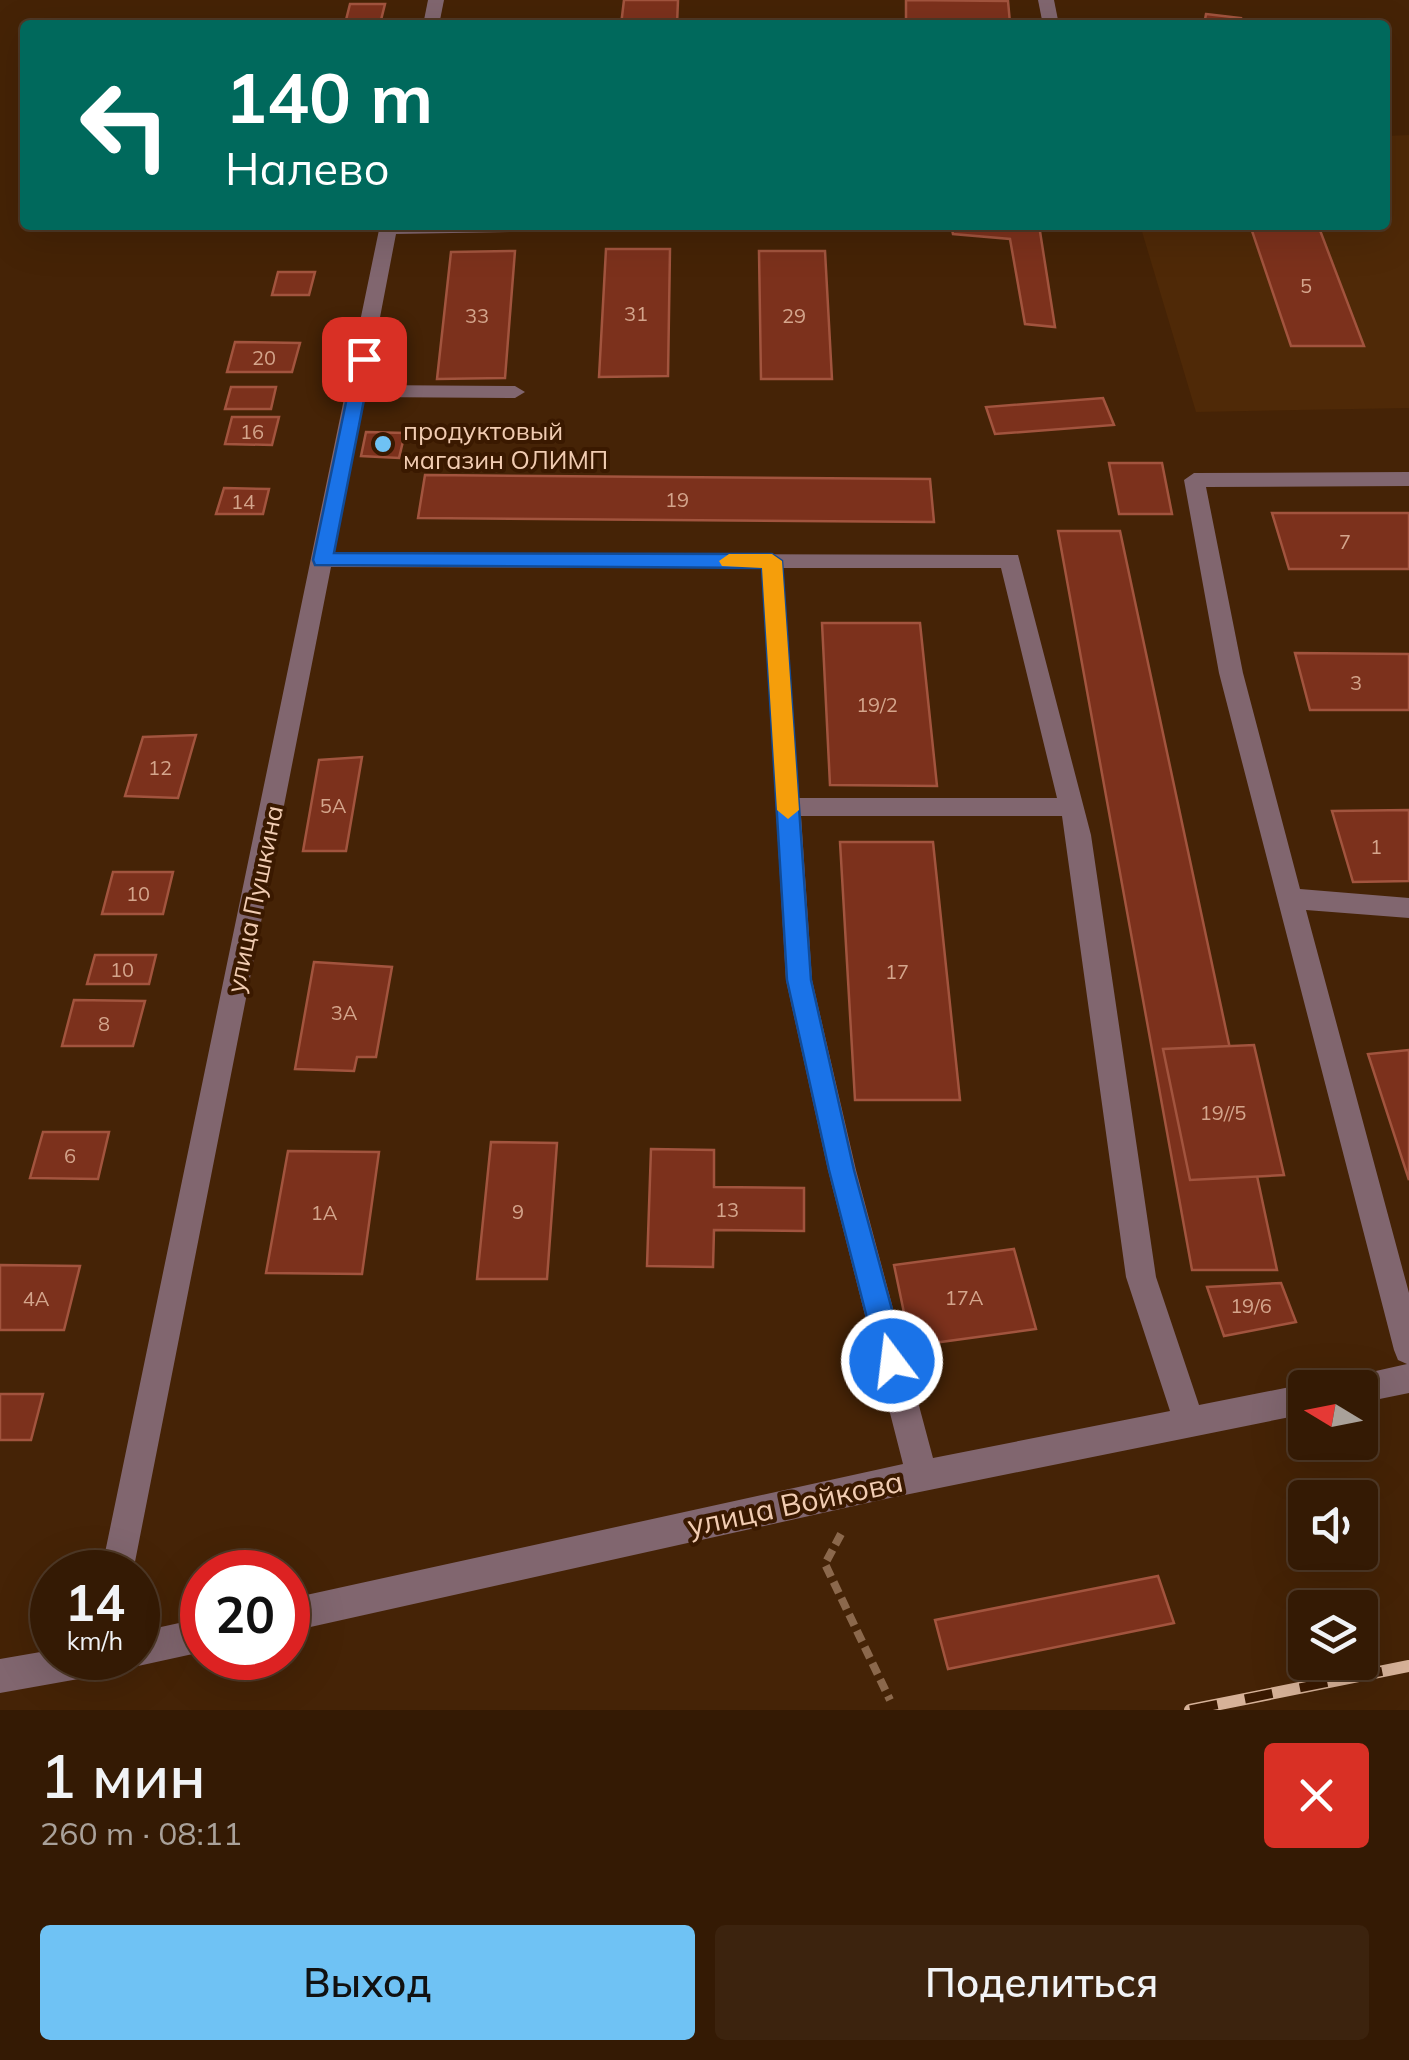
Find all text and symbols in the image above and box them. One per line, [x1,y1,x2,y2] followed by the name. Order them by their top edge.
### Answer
[225,53,433,141] text: 140 m
[60,60,190,190] icon: left
[225,140,390,196] text: Налево
[1300,273,1312,298] house number: 5
[624,301,648,326] house number: 31
[465,303,489,328] house number: 33
[782,303,806,328] house number: 29
[322,317,407,402] pin
[337,332,392,387] icon: arrive
[252,345,276,370] house number: 20
[403,415,608,475] place label: продуктовый магазин ОЛИМП
[240,419,264,444] house number: 16
[372,433,394,455] marker: продуктовый магазин ОЛИМП
[665,487,689,512] house number: 19
[231,489,255,514] house number: 14
[1339,529,1351,554] house number: 7
[1350,670,1362,695] house number: 3
[856,692,898,717] house number: 19/2
[148,755,172,780] house number: 12
[320,793,347,818] house number: 5А
[219,802,289,996] street label: улица Пушкина
[1370,834,1382,859] house number: 1
[126,881,150,906] house number: 10
[110,957,134,982] house number: 10
[885,959,909,984] house number: 17
[331,1000,358,1025] house number: 3А
[98,1011,110,1036] house number: 8
[1200,1100,1246,1125] house number: 19//5
[64,1143,76,1168] house number: 6
[715,1197,739,1222] house number: 13
[512,1199,524,1224] house number: 9
[311,1200,338,1225] house number: 1А
[945,1285,984,1310] house number: 17А
[23,1286,50,1311] house number: 4А
[1230,1293,1272,1318] house number: 19/6
[840,1309,944,1413] position arrow
[1288,1370,1378,1460] north arrow
[1288,1370,1378,1680] map controls
[684,1462,906,1544] street label: улица Войкова
[1288,1480,1378,1570] button: sound
[180,1550,310,1680] speed limit sign: 20
[65,1571,125,1634] text: 14
[1288,1590,1378,1680] button: layers
[67,1625,123,1656] text: km/h
[40,1738,206,1813] text: 1 мин
[1264,1743,1369,1848] button: close
[40,1813,242,1853] text: 260 m · 08:11
[40,1925,695,2040] button: Выход
[715,1925,1369,2040] button: Поделиться

